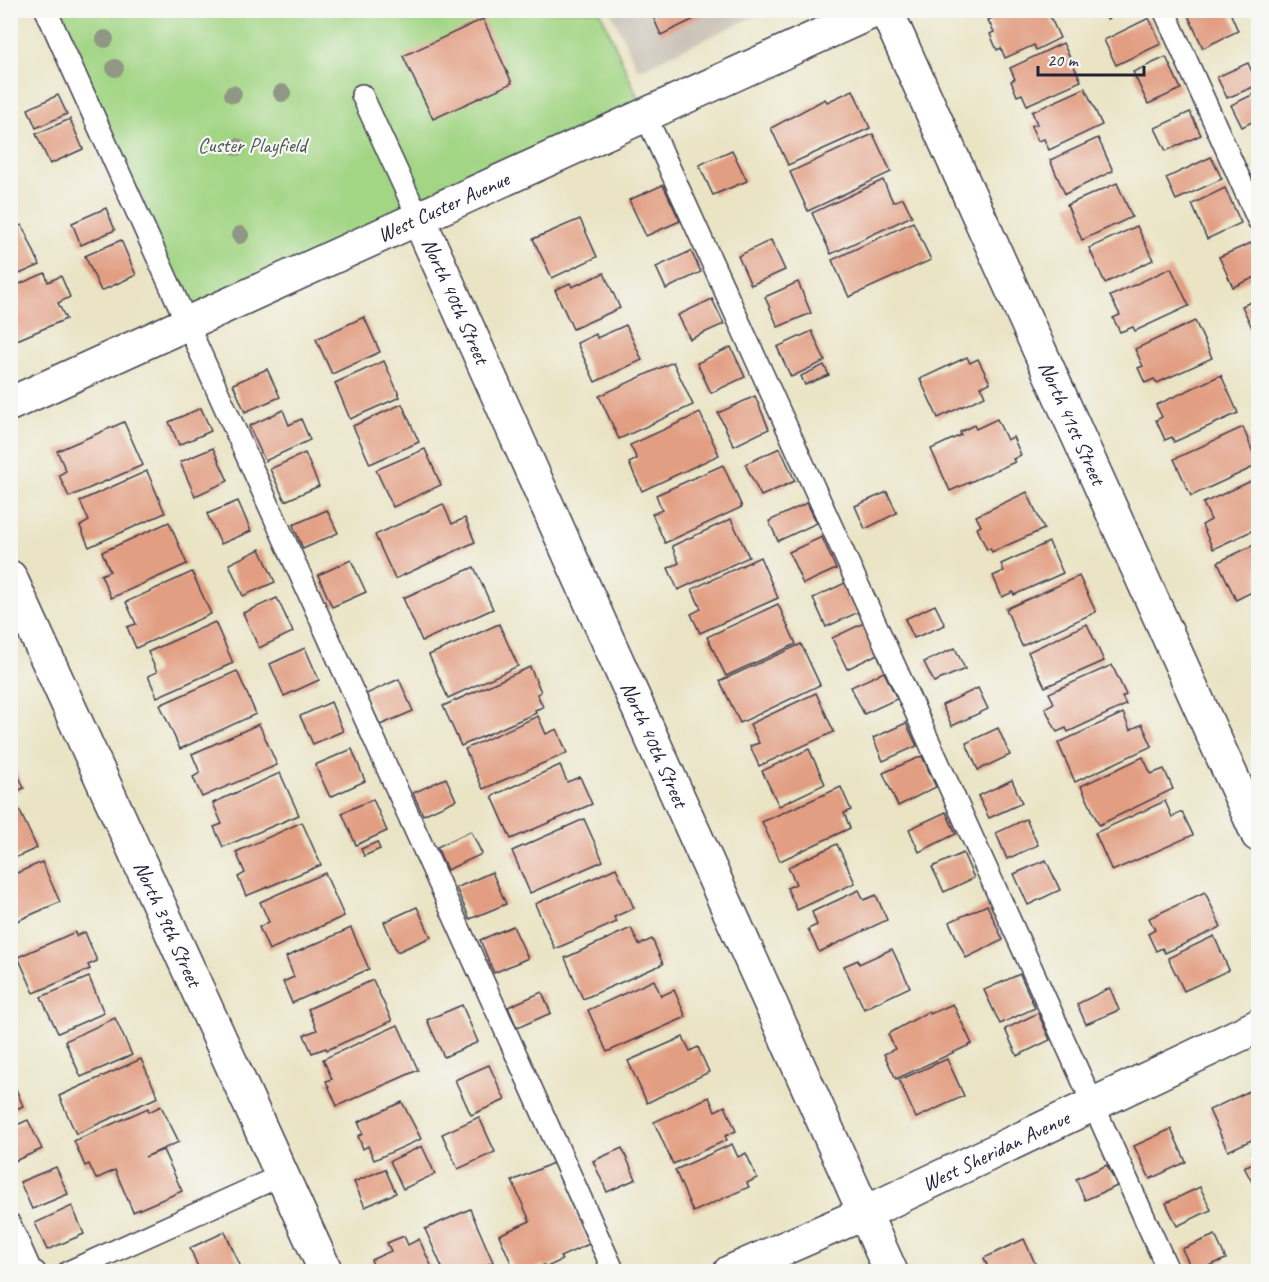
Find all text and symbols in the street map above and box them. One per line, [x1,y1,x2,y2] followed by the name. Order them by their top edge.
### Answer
[1038,39,1144,77] scale bar
[1047,49,1080,71] text: 20 m
[198,132,310,158] park label: Custer Playfield
[374,165,514,248] street label: West Custer Avenue
[416,234,496,370] street label: North 40th Street
[1033,357,1112,491] street label: North 41st Street
[615,677,695,813] street label: North 40th Street
[128,857,208,993] street label: North 39th Street
[918,1104,1075,1197] street label: West Sheridan Avenue

